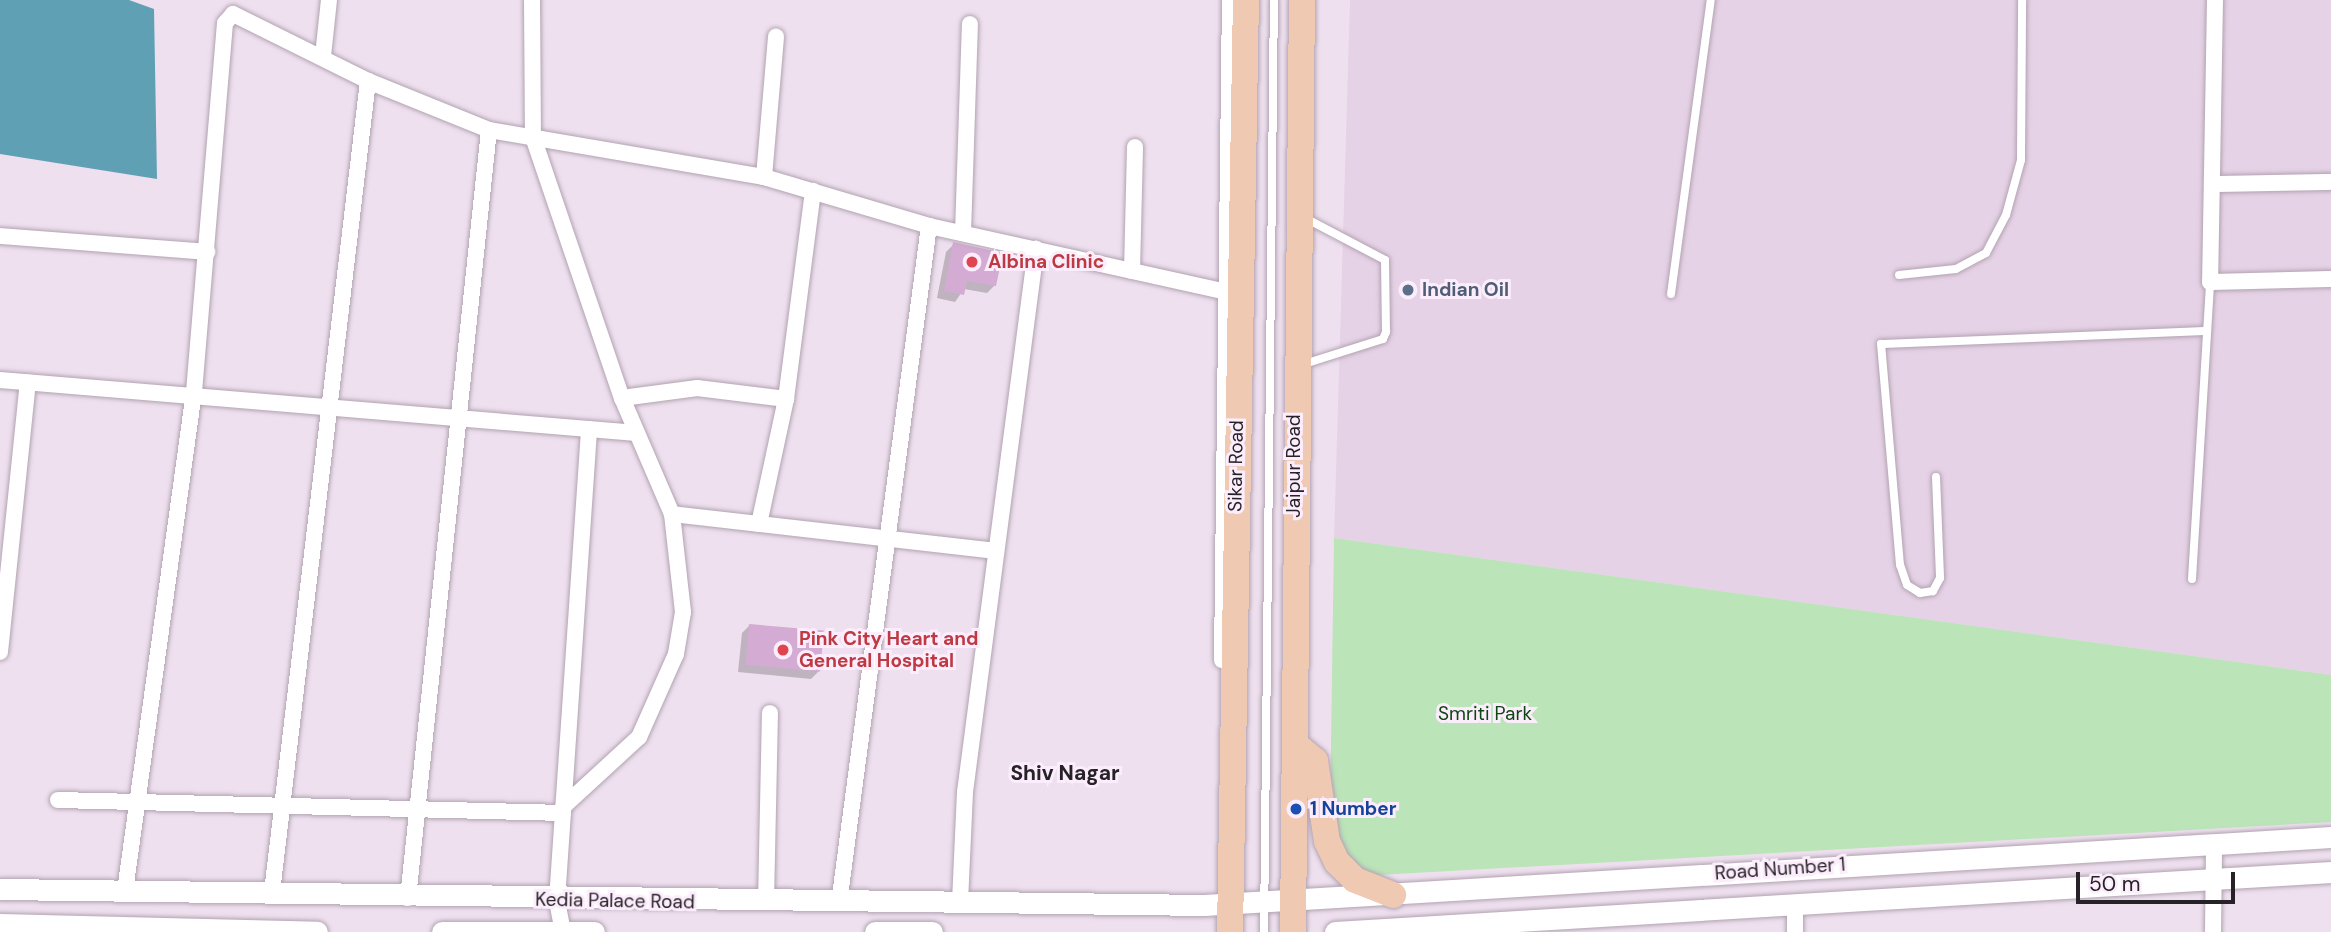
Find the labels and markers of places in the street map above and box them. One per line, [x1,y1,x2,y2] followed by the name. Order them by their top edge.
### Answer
[988,251,1104,273] place label: Albina Clinic
[962,252,982,272] marker: Albina Clinic
[1422,279,1509,301] place label: Indian Oil
[1400,282,1416,298] marker: Indian Oil
[799,628,978,672] place label: Pink City Heart and General Hospital
[773,640,793,660] marker: Pink City Heart and General Hospital
[1310,798,1396,820] place label: 1 Number
[1288,801,1304,817] marker: 1 Number

